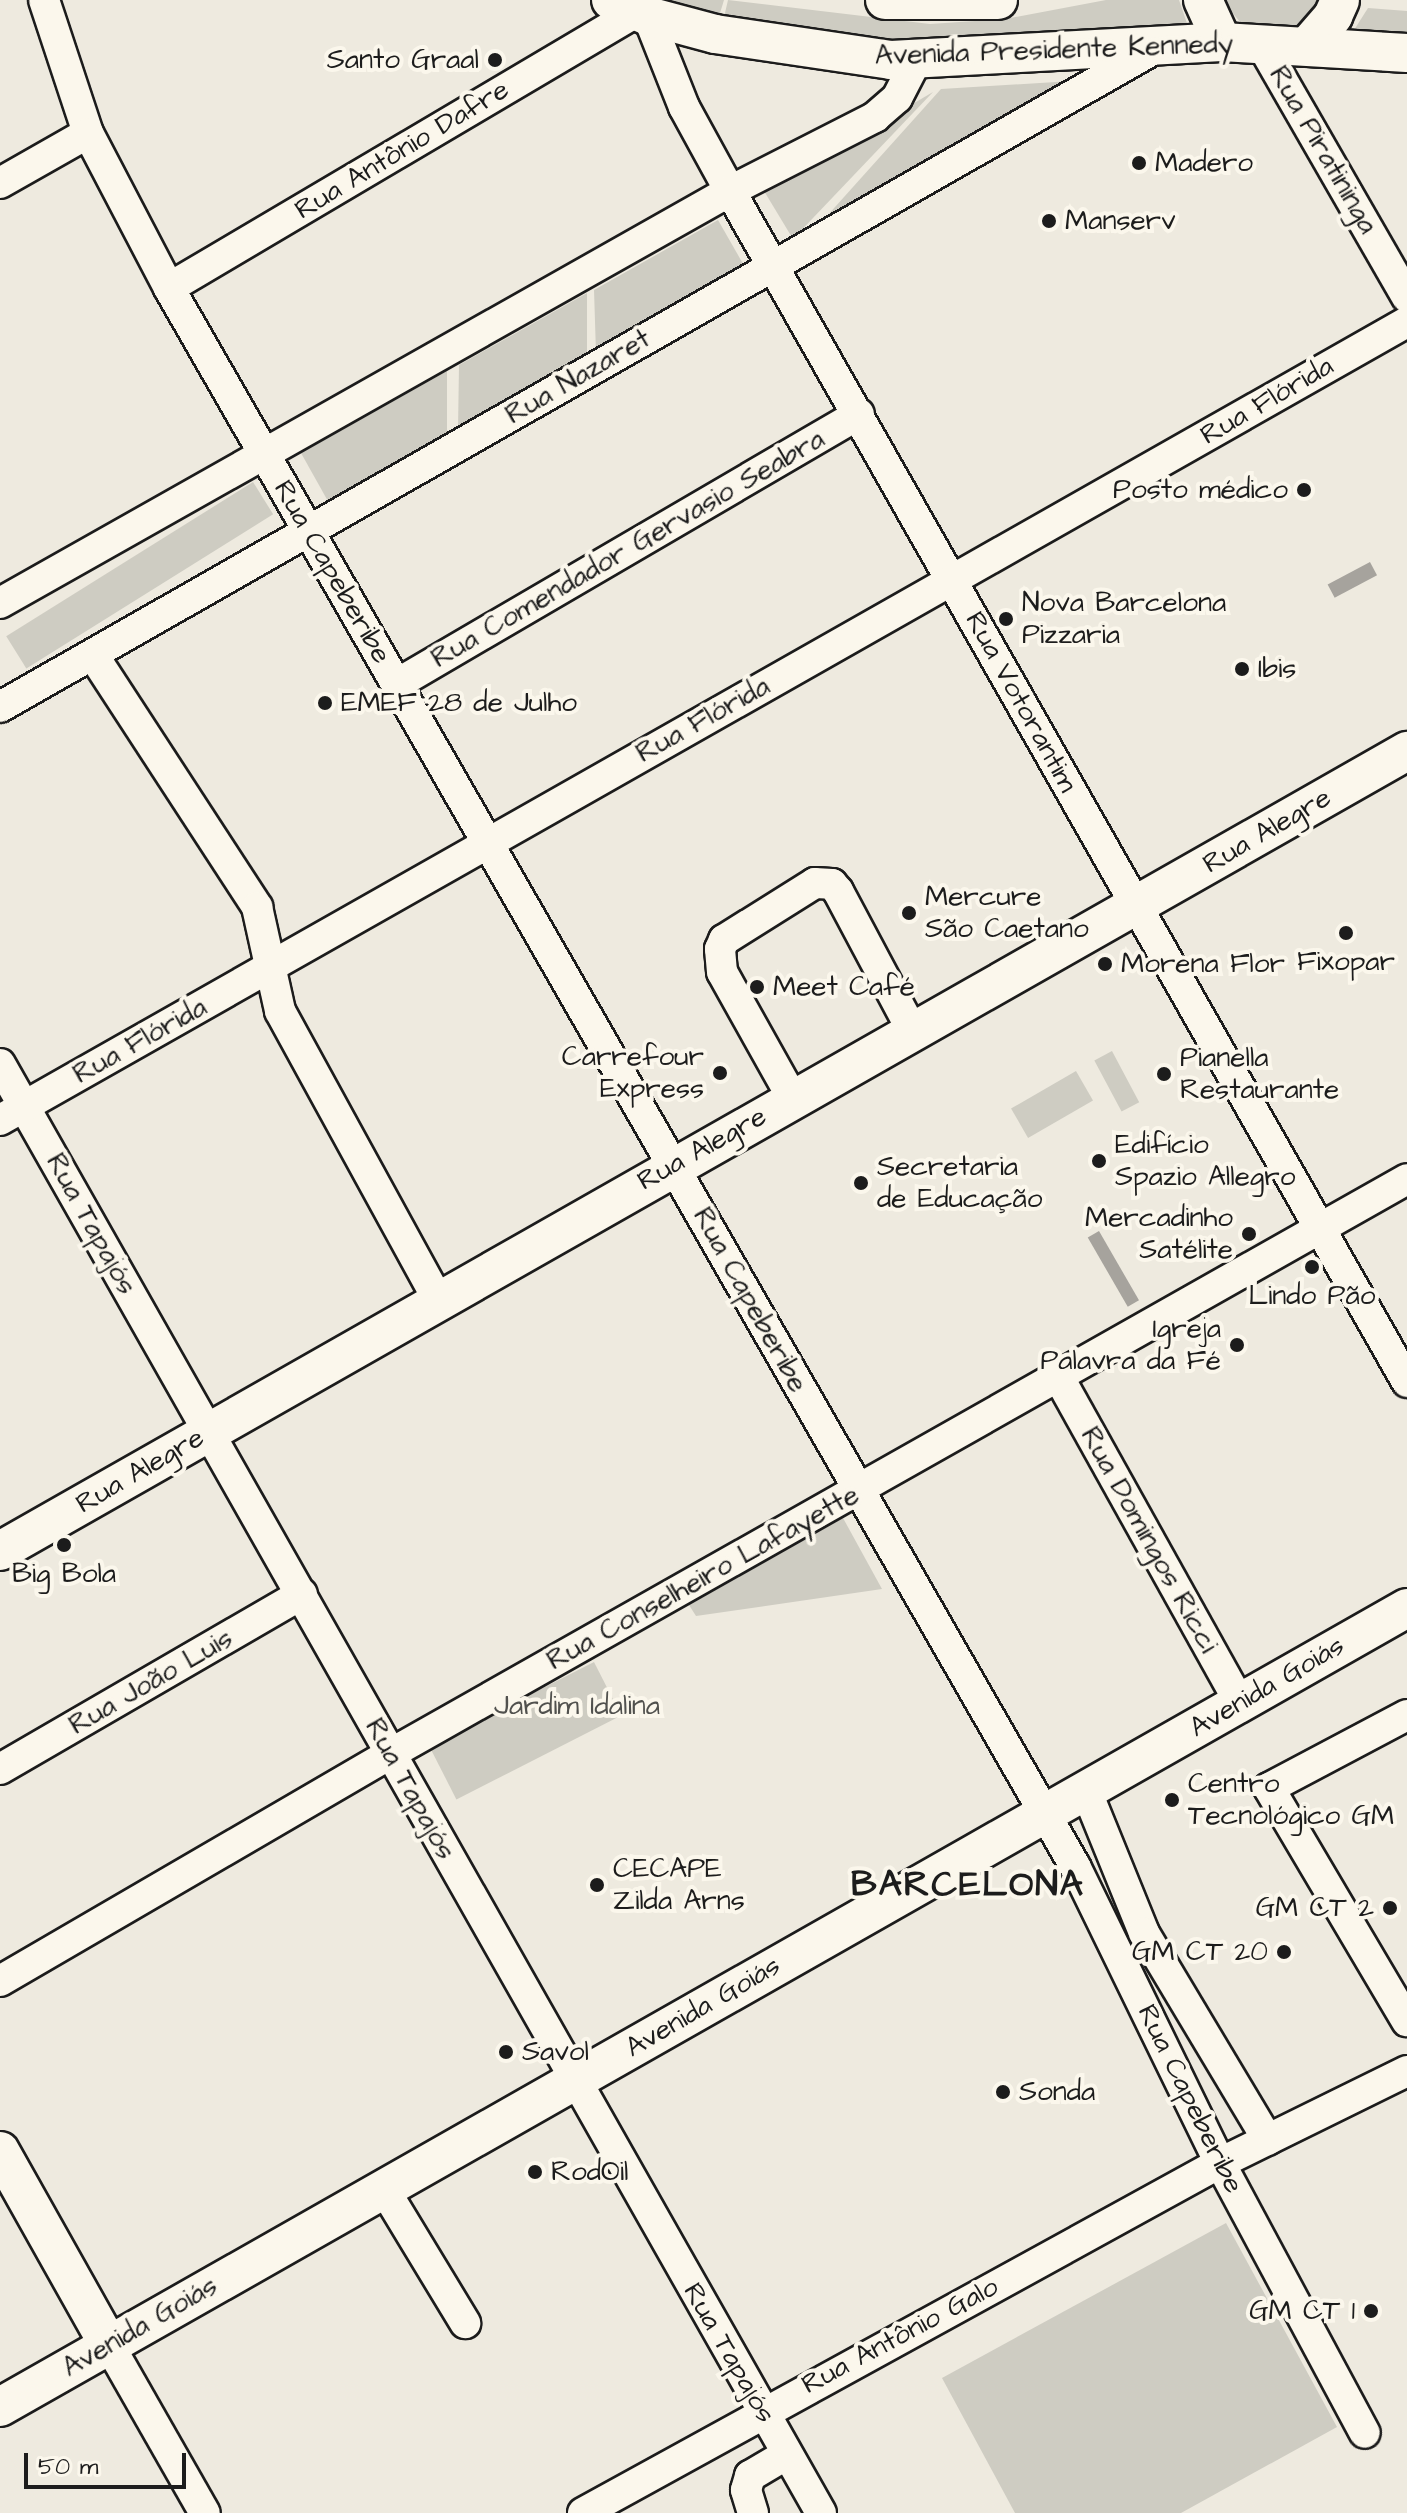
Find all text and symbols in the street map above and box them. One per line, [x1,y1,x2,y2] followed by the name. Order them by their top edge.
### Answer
[874,27,1234,73] street label: Avenida Presidente Kennedy
[327,43,479,77] place label: Santo Graal
[486,51,504,69] marker: Santo Graal
[1261,60,1385,240] street label: Rua Piratininga
[289,73,515,227] street label: Rua Antônio Dafre
[1155,146,1253,180] place label: Madero
[1130,154,1148,172] marker: Madero
[1065,204,1176,238] place label: Manserv
[1040,212,1058,230] marker: Manserv
[500,322,656,432] street label: Rua Nazaret
[1195,350,1339,452] street label: Rua Flórida
[425,422,831,676] street label: Rua Comendador Gervasio Seabra
[1113,473,1288,507] place label: Posto médico
[266,474,398,670] street label: Rua Capeberibe
[1295,481,1313,499] marker: Posto médico
[1022,586,1226,652] place label: Nova Barcelona Pizzaria
[958,606,1084,798] street label: Rua Votorantim
[997,610,1015,628] marker: Nova Barcelona Pizzaria
[1258,652,1296,686] place label: Ibis
[1233,660,1251,678] marker: Ibis
[630,670,776,770] street label: Rua Flórida
[341,686,577,720] place label: EMEF 28 de Julho
[316,694,334,712] marker: EMEF 28 de Julho
[1197,781,1337,881] street label: Rua Alegre
[925,880,1089,946] place label: Mercure São Caetano
[900,904,918,922] marker: Mercure São Caetano
[1337,924,1355,942] marker: Fixopar
[1297,945,1395,979] place label: Fixopar
[1121,947,1285,981] place label: Morena Flor
[1096,955,1114,973] marker: Morena Flor
[773,970,915,1004] place label: Meet Café
[748,978,766,996] marker: Meet Café
[67,991,213,1091] street label: Rua Flórida
[562,1040,704,1106] place label: Carrefour Express
[1180,1041,1339,1107] place label: Pianella Restaurante
[711,1064,729,1082] marker: Carrefour Express
[1155,1065,1173,1083] marker: Pianella Restaurante
[632,1100,772,1198] street label: Rua Alegre
[1115,1128,1295,1194] place label: Edifício Spazio Allegro
[39,1148,143,1300] street label: Rua Tapajós
[877,1150,1043,1216] place label: Secretaria de Educação
[1090,1152,1108,1170] marker: Edifício Spazio Allegro
[852,1174,870,1192] marker: Secretaria de Educação
[1085,1201,1233,1267] place label: Mercadinho Satélite
[685,1202,815,1398] street label: Rua Capeberibe
[1240,1225,1258,1243] marker: Mercadinho Satélite
[1303,1258,1321,1276] marker: Lindo Pão
[1249,1279,1375,1313] place label: Lindo Pão
[1040,1312,1221,1378] place label: Igreja Palavra da Fé
[1228,1336,1246,1354] marker: Igreja Palavra da Fé
[70,1421,210,1521] street label: Rua Alegre
[1073,1421,1225,1659] street label: Rua Domingos Ricci
[541,1478,865,1678] street label: Rua Conselheiro Lafayette
[55,1536,73,1554] marker: Big Bola
[12,1557,116,1591] place label: Big Bola
[63,1622,239,1742] street label: Rua João Luis
[1184,1629,1350,1745] street label: Avenida Goiás
[494,1689,660,1723] park label: Jardim Idalina
[358,1713,462,1865] street label: Rua Tapajós
[1188,1767,1394,1833] place label: Centro Tecnológico GM
[1163,1791,1181,1809] marker: Centro Tecnológico GM
[613,1852,745,1918] place label: CECAPE Zilda Arns
[851,1863,1085,1907] district label: BARCELONA
[588,1876,606,1894] marker: CECAPE Zilda Arns
[1256,1891,1374,1925] place label: GM CT 2
[1381,1899,1399,1917] marker: GM CT 2
[1132,1935,1268,1969] place label: GM CT 20
[1275,1943,1293,1961] marker: GM CT 20
[620,1949,786,2065] street label: Avenida Goiás
[1130,1999,1250,2199] street label: Rua Capeberibe
[522,2035,589,2069] place label: Savol
[497,2043,515,2061] marker: Savol
[1019,2075,1095,2109] place label: Sonda
[994,2083,1012,2101] marker: Sonda
[551,2155,628,2189] place label: RodOil
[526,2163,544,2181] marker: RodOil
[57,2269,223,2385] street label: Avenida Goiás
[796,2270,1004,2402] street label: Rua Antônio Galo
[675,2277,783,2429] street label: Rua Tapajós
[1249,2294,1355,2328] place label: GM CT 1
[1362,2302,1380,2320] marker: GM CT 1
[28,2437,190,2487] scale bar
[38,2450,98,2484] text: 50 m

